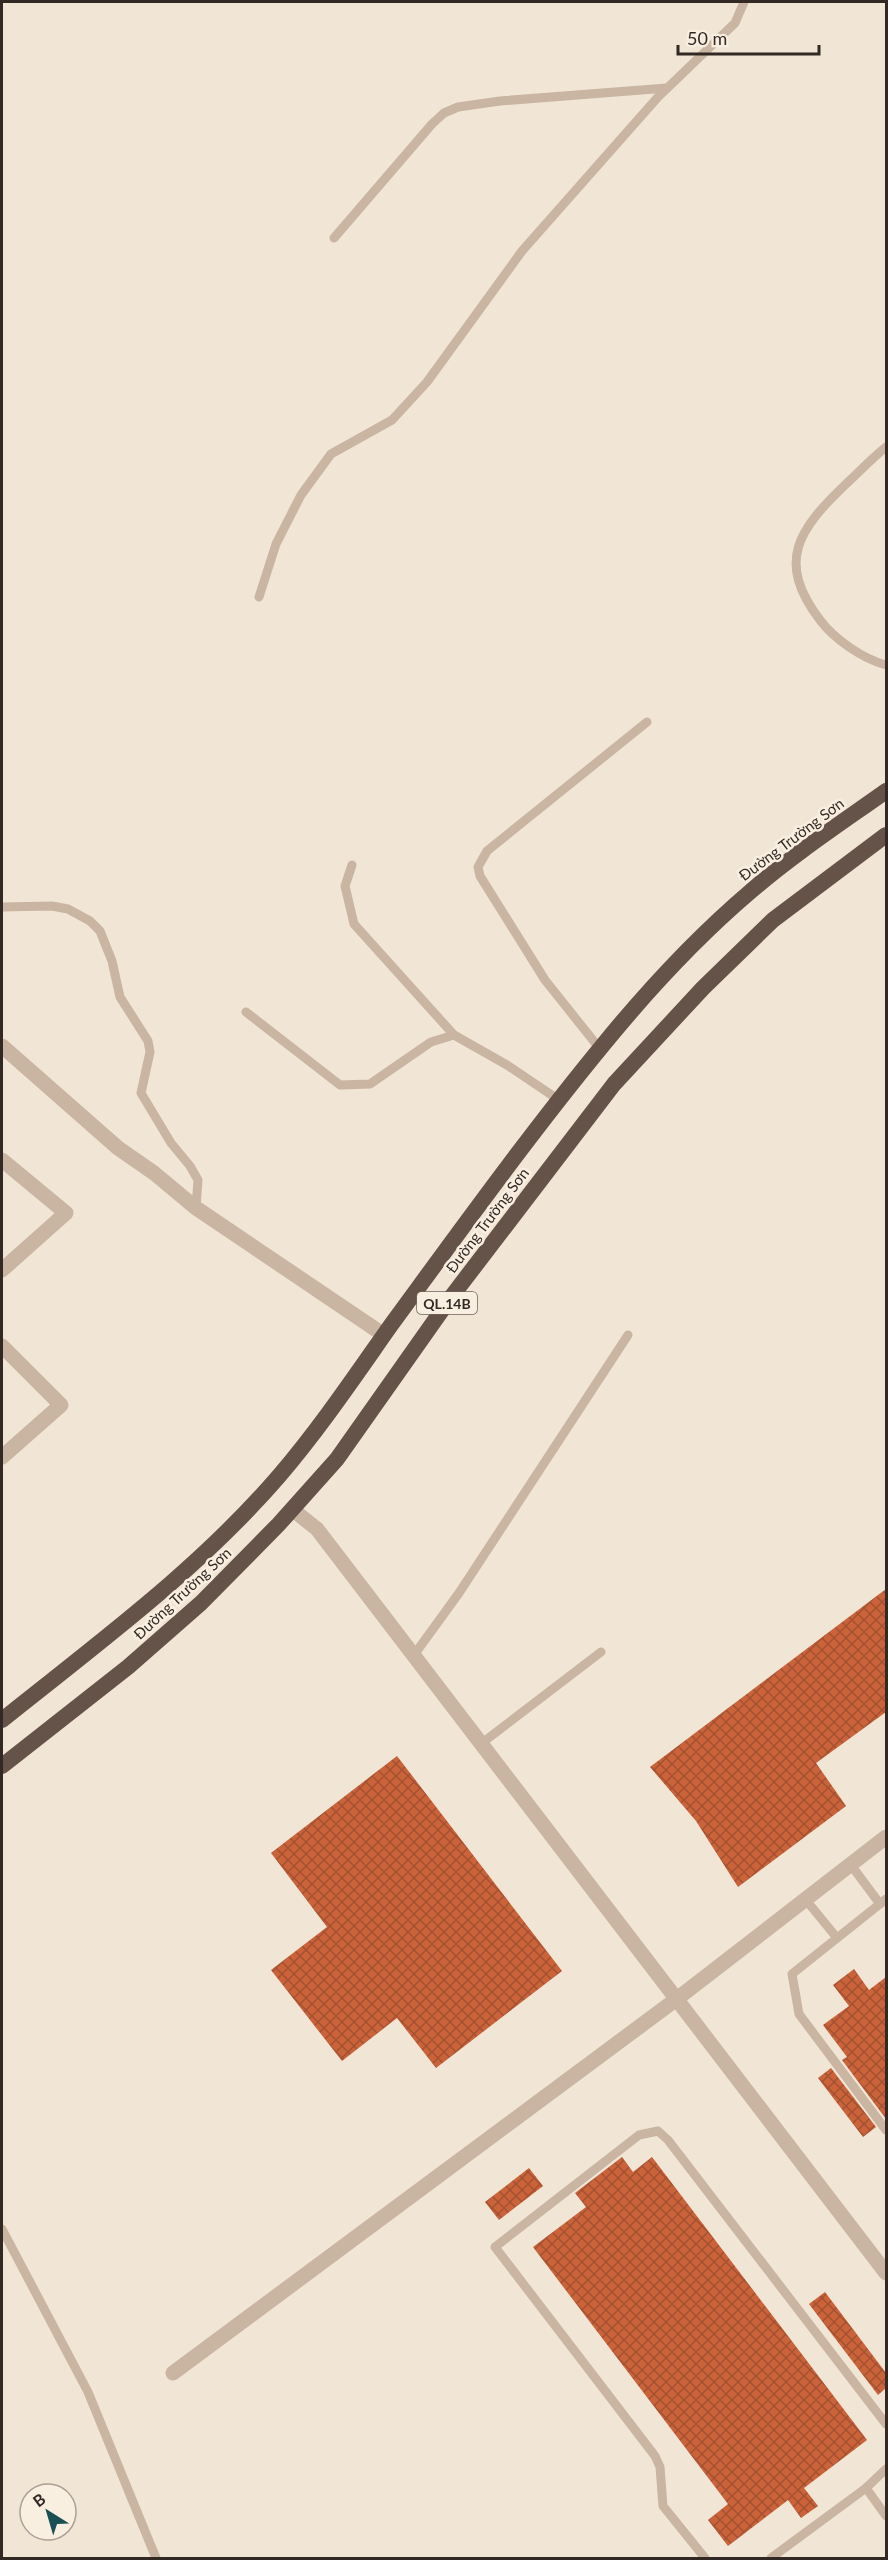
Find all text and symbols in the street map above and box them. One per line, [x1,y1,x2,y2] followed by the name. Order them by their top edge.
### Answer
[678,18,819,56] scale bar
[687,27,727,49] text: 50 m
[735,794,847,884] street label: Đường Trường Sơn
[442,1164,532,1276] street label: Đường Trường Sơn
[417,1292,477,1314] road number: QL.14B
[130,1543,234,1643] street label: Đường Trường Sơn
[18,2482,78,2542] north arrow
[29,2489,49,2510] text: B

